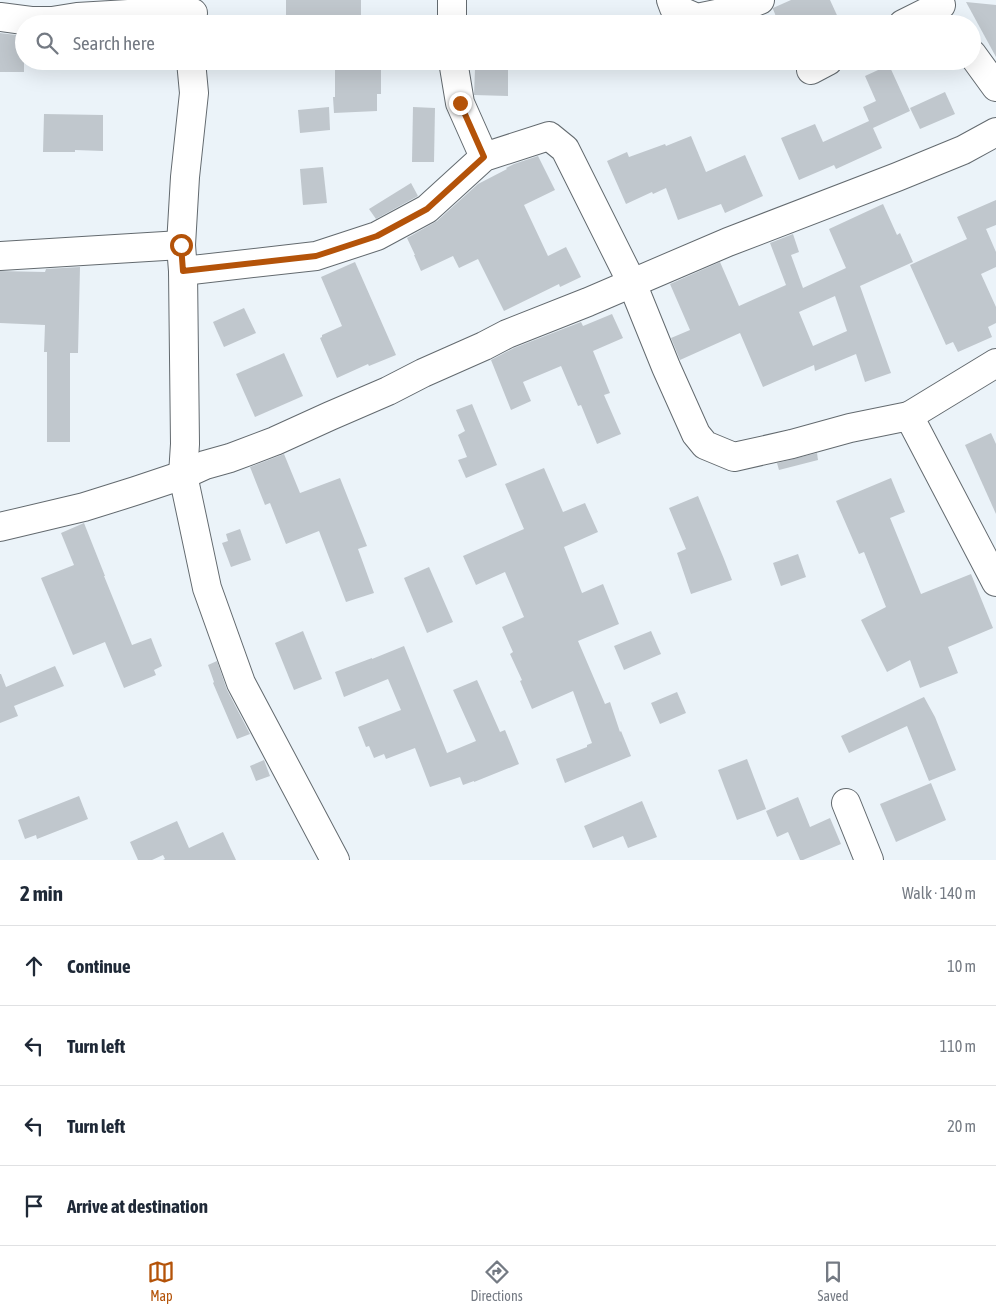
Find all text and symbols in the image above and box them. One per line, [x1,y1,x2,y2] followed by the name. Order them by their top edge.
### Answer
[15,15,981,70] search box
[33,29,61,57] icon: search
[73,32,155,54] text: Search here
[449,92,472,115] route end
[170,234,193,257] route start
[20,881,63,905] text: 2 min
[902,884,976,902] text: Walk · 140 m
[20,952,48,980] icon: ahead
[67,955,131,977] text: Continue
[947,957,976,975] text: 10 m
[20,1032,48,1060] icon: left
[67,1035,125,1057] text: Turn left
[940,1037,976,1055] text: 110 m
[20,1112,48,1140] icon: left
[67,1115,125,1137] text: Turn left
[947,1117,976,1135] text: 20 m
[20,1192,48,1220] icon: arrive
[67,1195,208,1217] text: Arrive at destination
[147,1258,175,1304] tab: Map
[470,1258,523,1304] tab: Directions
[818,1258,849,1304] tab: Saved

